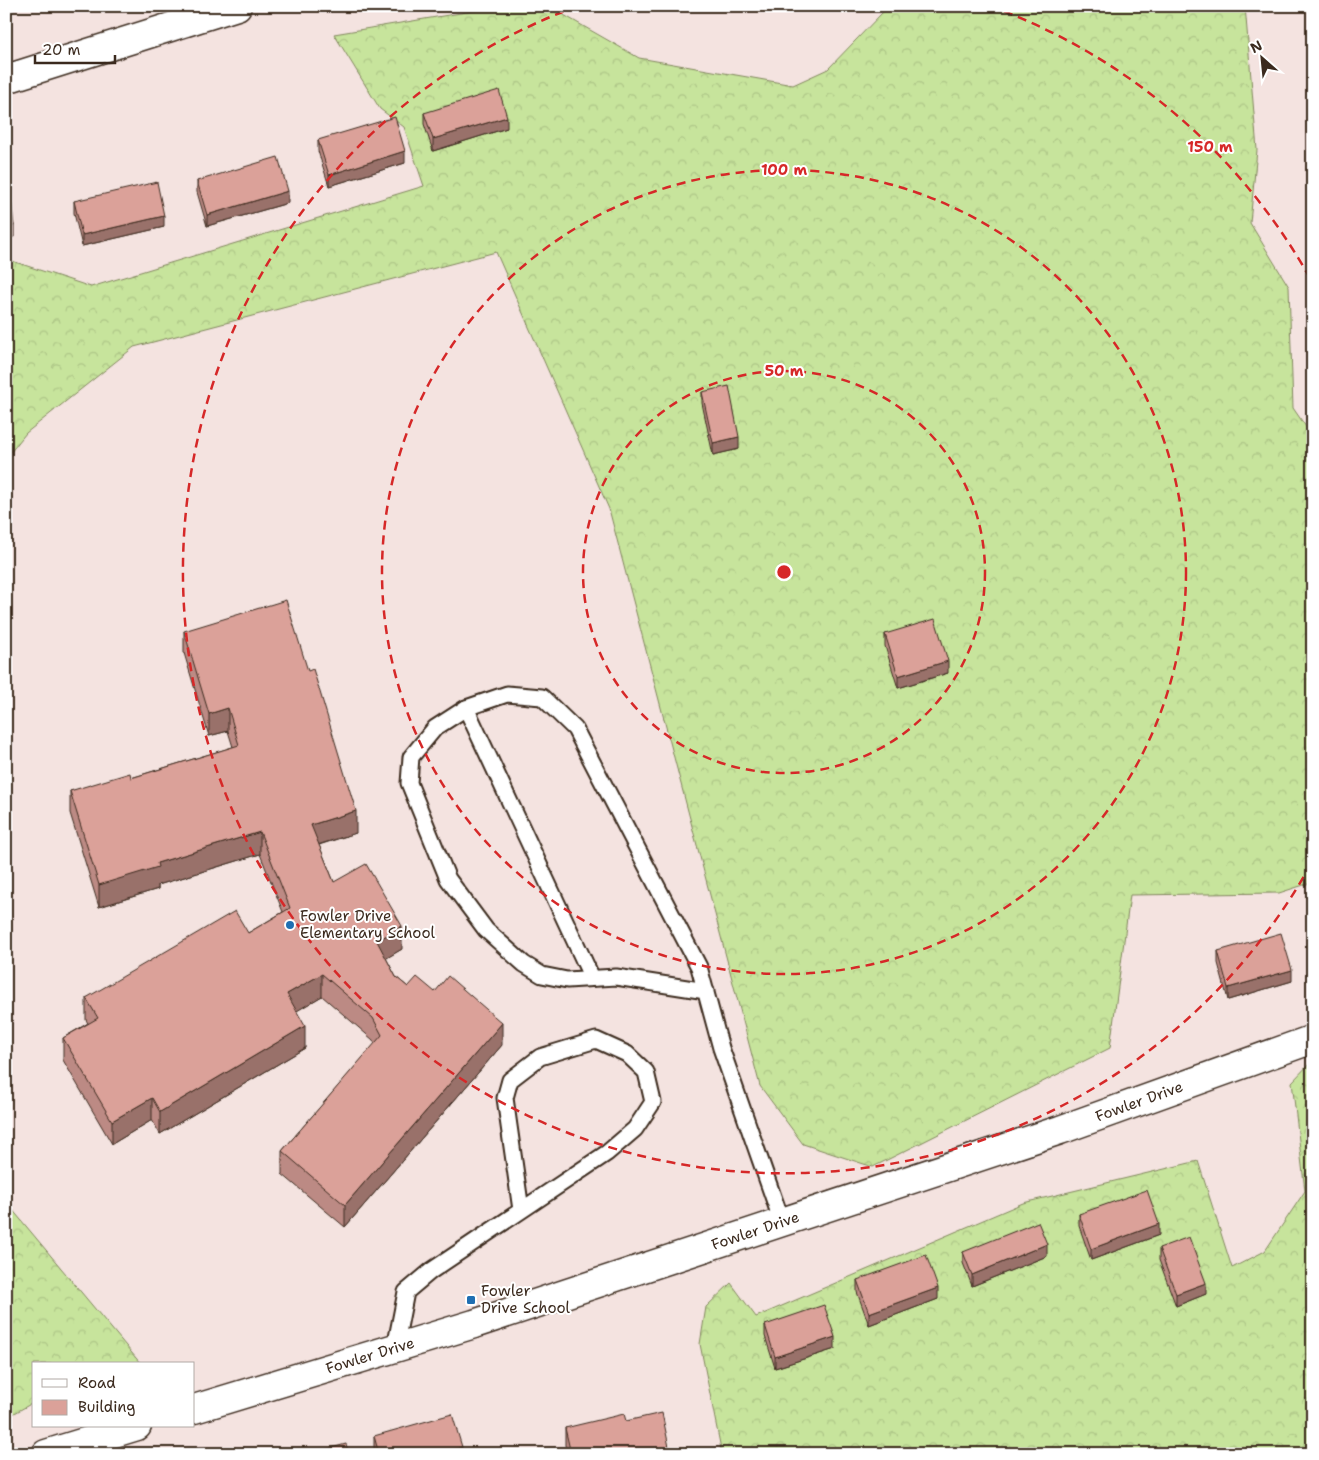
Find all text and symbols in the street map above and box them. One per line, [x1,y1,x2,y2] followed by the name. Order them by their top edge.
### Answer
[35,32,115,64] scale bar
[1236,32,1286,82] north arrow
[1247,36,1265,57] text: N
[42,40,81,60] text: 20 m
[1187,137,1233,157] text: 150 m
[761,160,807,180] text: 100 m
[765,361,804,381] text: 50 m
[775,563,793,581] centre of rings
[300,906,436,943] place label: Fowler Drive Elementary School
[284,919,296,931] marker: Fowler Drive Elementary School
[1093,1077,1186,1126] street label: Fowler Drive
[709,1207,802,1255] street label: Fowler Drive
[481,1281,571,1318] place label: Fowler Drive School
[465,1294,477,1306] marker: Fowler Drive School
[323,1333,417,1378] street label: Fowler Drive
[32,1362,195,1428] legend
[78,1373,116,1393] text: Road
[78,1397,135,1417] text: Building

